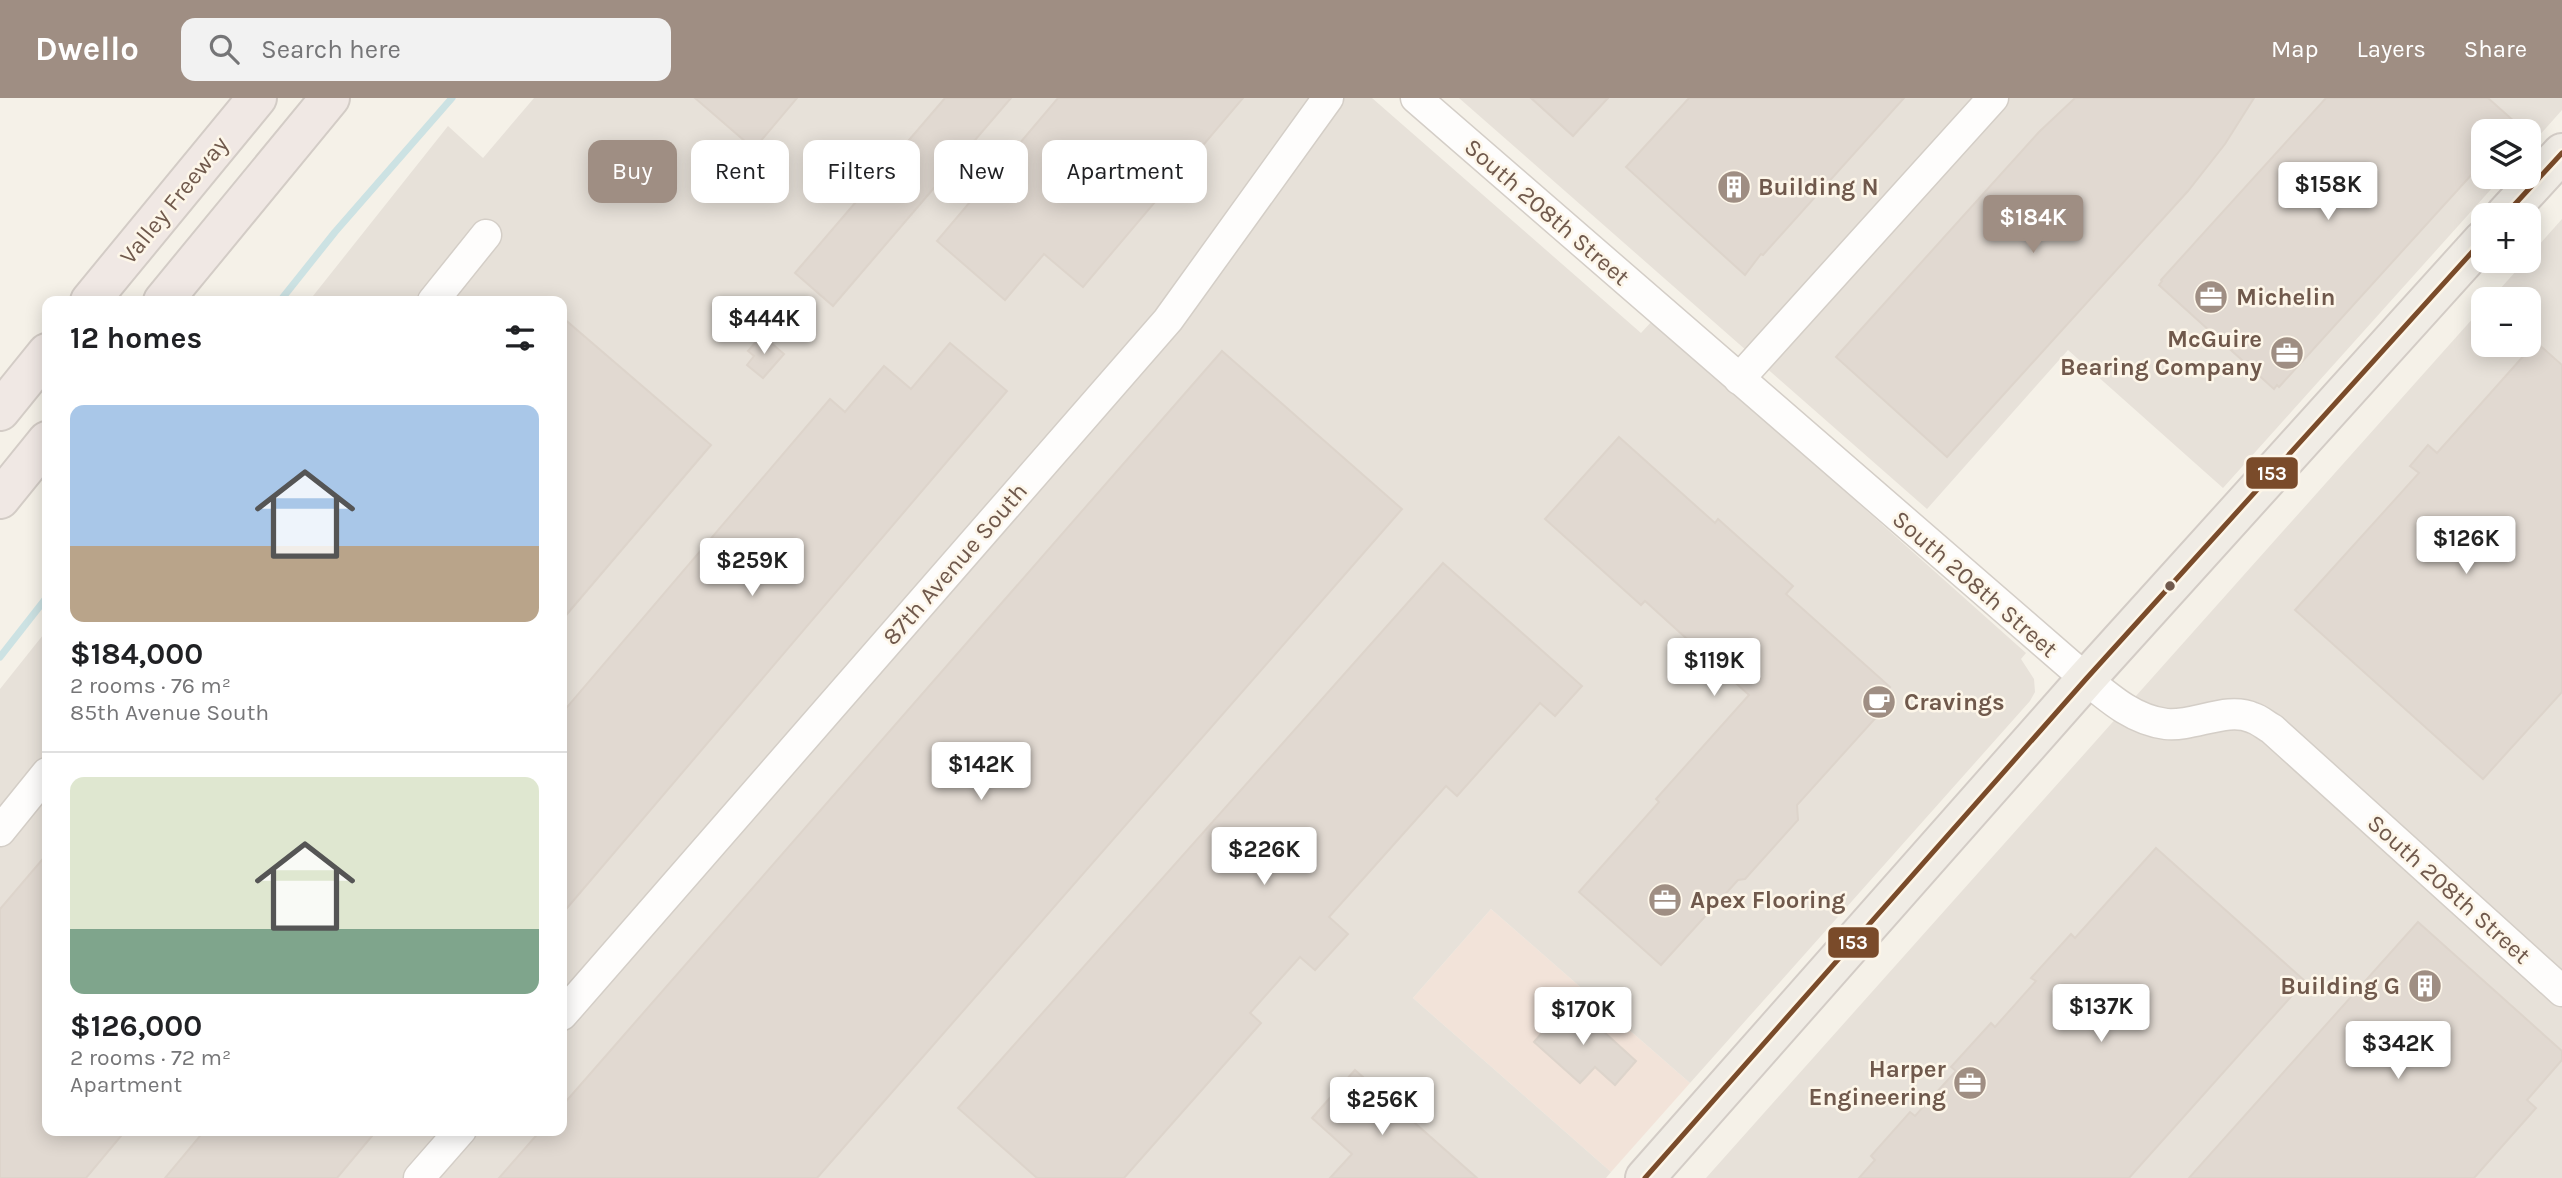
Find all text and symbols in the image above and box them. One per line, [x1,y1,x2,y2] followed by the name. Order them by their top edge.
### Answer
[181,18,671,81] search box
[35,30,139,68] text: Dwello
[205,30,243,68] icon: search
[261,34,401,65] text: Search here
[2271,35,2319,63] text: Map
[2357,35,2426,63] text: Layers
[2464,35,2527,63] text: Share
[2471,119,2541,357] map controls
[2471,119,2541,189] button: layers
[114,130,234,270] street label: Valley Freeway
[1459,133,1635,291] street label: South 208th Street
[588,140,677,203] chip: Buy
[691,140,789,203] chip: Rent
[803,140,920,203] chip: Filters
[934,140,1028,203] chip: New
[1042,140,1207,203] chip: Apartment
[2279,162,2377,222] pin: $158K
[1715,168,1753,206] building icon: Building N
[2294,171,2362,198] text: $158K
[1758,173,1879,201] place label: Building N
[1984,195,2082,255] pin: $184K
[2471,203,2541,273] button: +
[1999,204,2067,231] text: $184K
[2192,278,2230,316] office icon: Michelin
[2236,283,2335,311] place label: Michelin
[2471,287,2541,357] button: −
[715,296,813,356] pin: $444K
[728,305,800,332] text: $444K
[501,319,539,357] icon: filters
[70,320,202,356] text: 12 homes
[2060,325,2262,381] place label: McGuire Bearing Company
[2268,334,2306,372] office icon: McGuire Bearing Company
[242,451,368,577] icon: home
[2245,456,2299,490] line badge: 153
[2257,463,2287,485] text: 153
[877,477,1033,651] street label: 87th Avenue South
[1887,505,2063,663] street label: South 208th Street
[2417,517,2515,576] pin: $126K
[2433,525,2499,552] text: $126K
[703,538,801,598] pin: $259K
[716,547,788,574] text: $259K
[2163,579,2177,593] unlabelled marker
[70,636,203,672] text: $184,000
[1665,638,1763,698] pin: $119K
[1683,647,1745,674] text: $119K
[70,672,231,699] text: 2 rooms · 76 m²
[1860,683,1898,721] cafe icon: Cravings
[1904,688,2005,716] place label: Cravings
[70,699,269,726] text: 85th Avenue South
[932,742,1030,802] pin: $142K
[948,751,1014,778] text: $142K
[2362,809,2536,969] street label: South 208th Street
[242,823,368,949] icon: home
[1215,828,1313,887] pin: $226K
[1228,836,1300,863] text: $226K
[1646,881,1684,919] office icon: Apex Flooring
[1690,886,1846,914] place label: Apex Flooring
[1827,926,1880,959] line badge: 153
[1838,932,1868,954] text: 153
[2406,967,2444,1005] building icon: Building G
[2280,972,2400,1000] place label: Building G
[2052,984,2150,1044] pin: $137K
[1534,988,1632,1047] pin: $170K
[2069,993,2133,1020] text: $137K
[1550,996,1616,1023] text: $170K
[70,1008,202,1044] text: $126,000
[2349,1021,2447,1081] pin: $342K
[2362,1030,2434,1057] text: $342K
[70,1044,231,1071] text: 2 rooms · 72 m²
[1809,1055,1947,1111] place label: Harper Engineering
[1951,1064,1989,1102] office icon: Harper Engineering
[70,1071,182,1098] text: Apartment
[1333,1077,1431,1137] pin: $256K
[1346,1086,1418,1113] text: $256K

